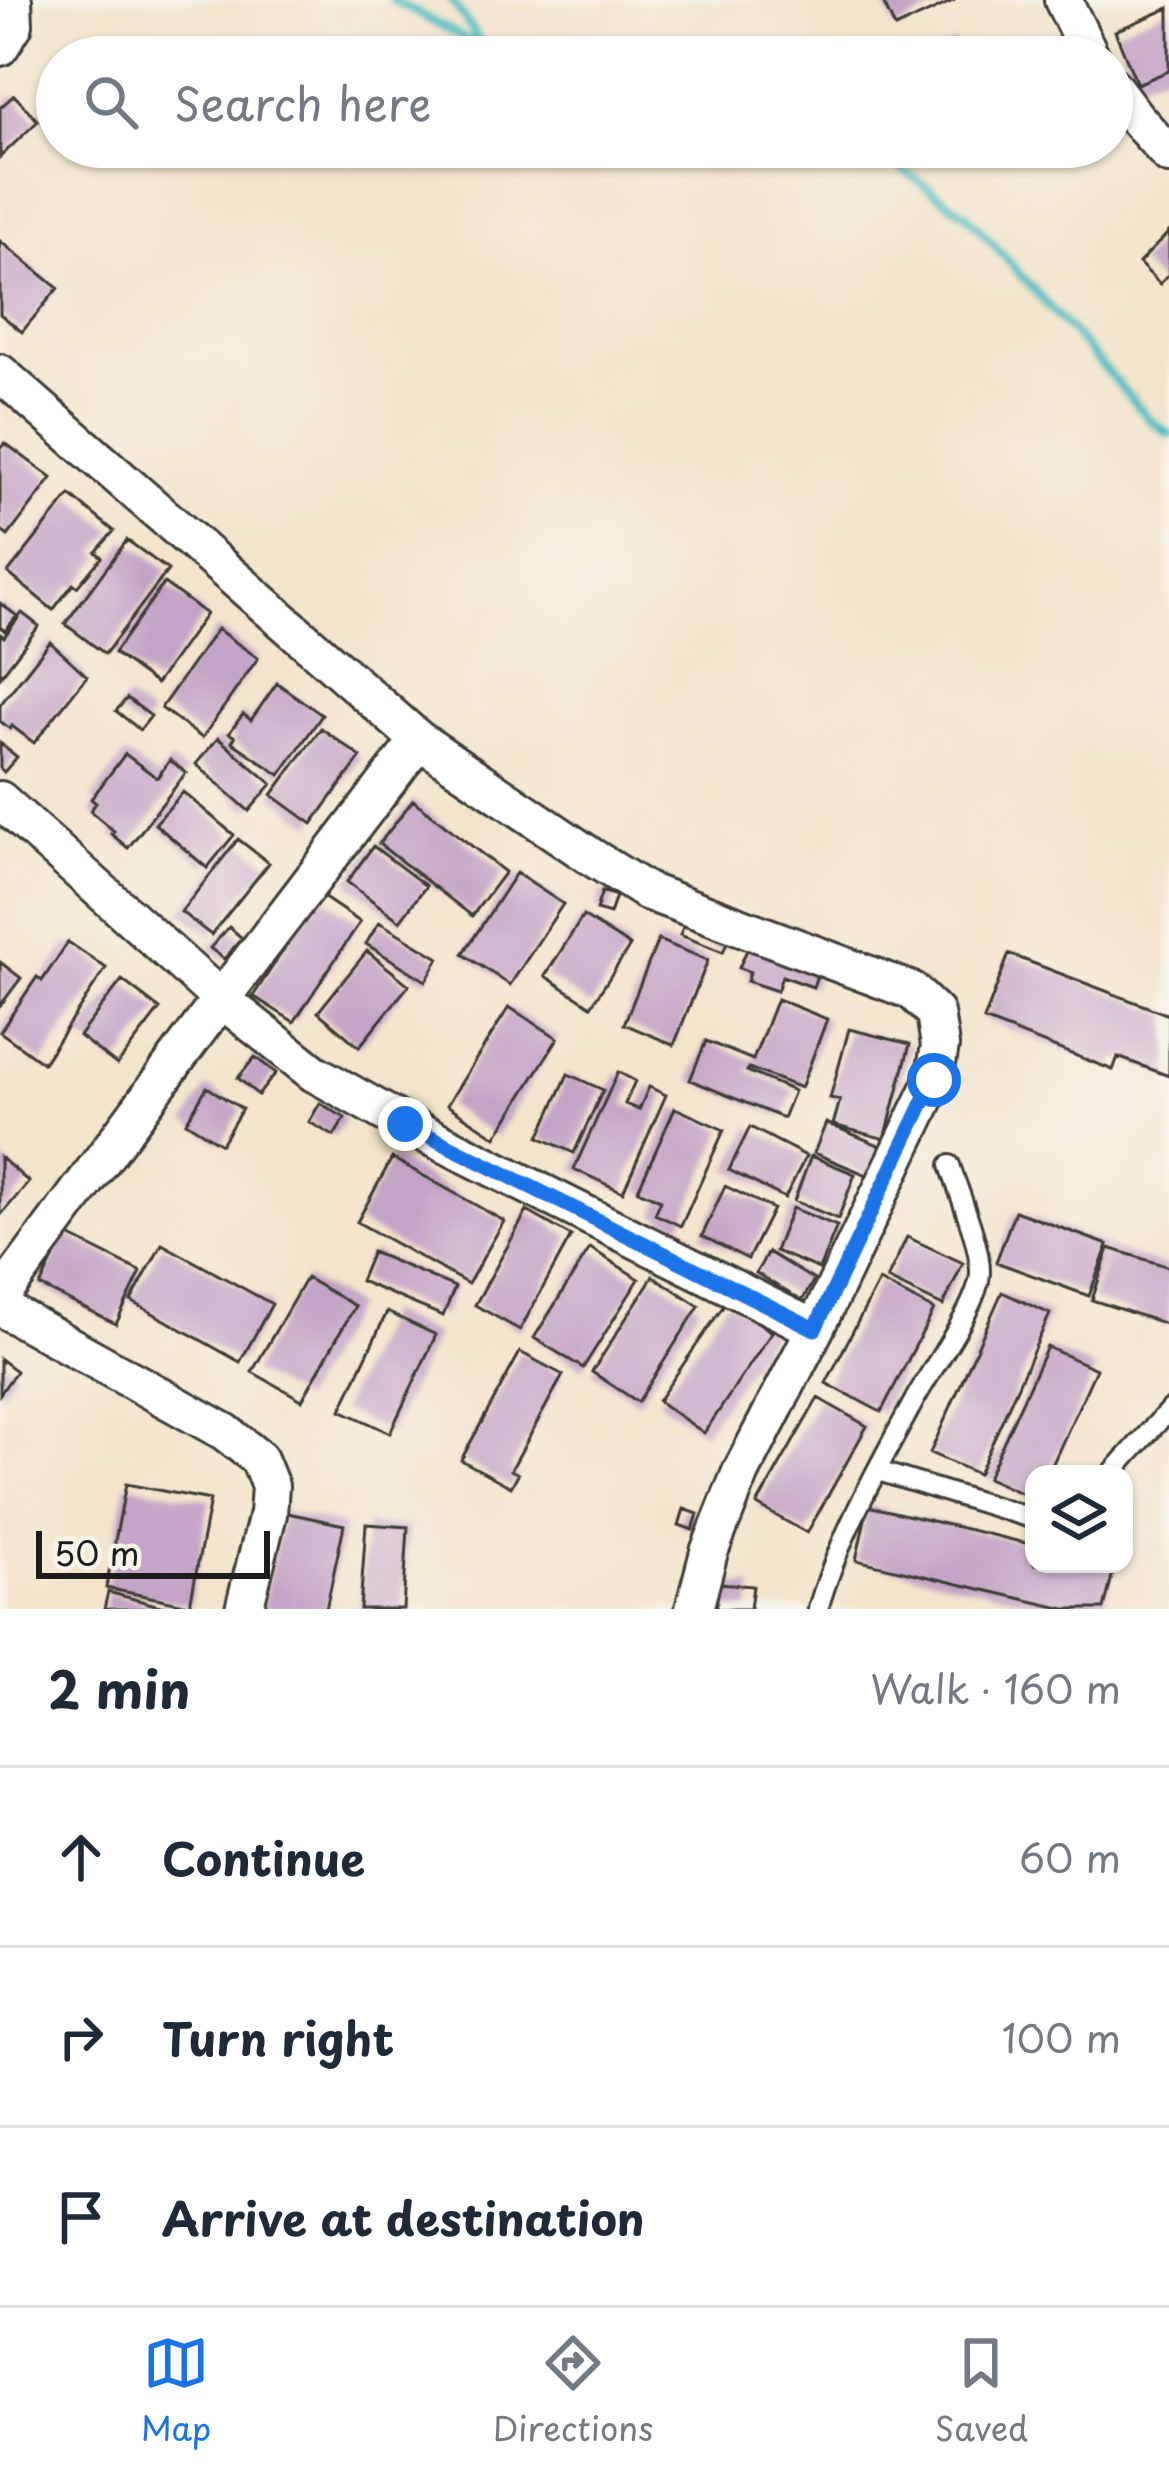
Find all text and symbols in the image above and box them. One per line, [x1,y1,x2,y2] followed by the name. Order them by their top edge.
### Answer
[36,36,1133,168] search box
[174,68,431,136] text: Search here
[78,69,144,135] icon: search
[907,1053,961,1107] route start
[378,1097,432,1151] route end
[1025,1465,1133,1573] map controls
[1025,1465,1133,1573] button: layers
[36,1525,270,1578] scale bar
[54,1527,140,1577] text: 50 m
[48,1649,190,1726] text: 2 min
[871,1658,1121,1717] text: Walk · 160 m
[162,1823,365,1891] text: Continue
[48,1824,114,1890] icon: ahead
[1019,1827,1121,1886] text: 60 m
[162,2003,394,2071] text: Turn right
[48,2004,114,2070] icon: right
[1002,2007,1121,2066] text: 100 m
[162,2183,645,2251] text: Arrive at destination
[48,2184,114,2250] icon: arrive
[141,2330,211,2452] tab: Map
[493,2330,653,2452] tab: Directions
[935,2330,1028,2452] tab: Saved

